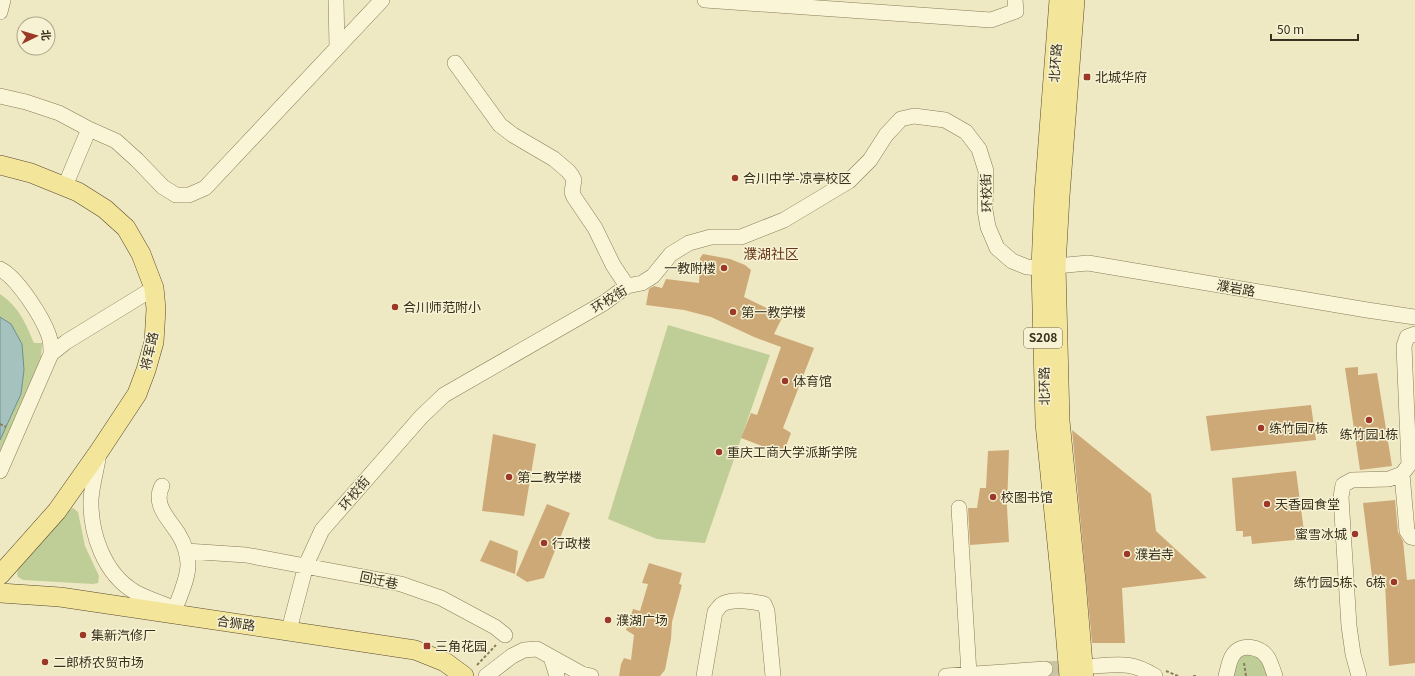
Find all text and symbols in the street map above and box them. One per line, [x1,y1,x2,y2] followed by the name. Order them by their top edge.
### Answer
[16,16,56,56] north arrow
[1271,16,1358,42] scale bar
[1277,20,1304,37] text: 50 m
[39,29,55,41] text: 北
[1044,43,1065,83] street label: 北环路
[1095,67,1147,86] place label: 北城华府
[1082,72,1092,82] marker: 北城华府
[743,168,852,187] place label: 合川中学-凉亭校区
[730,173,740,183] marker: 合川中学-凉亭校区
[975,173,996,213] street label: 环校街
[743,243,799,263] district label: 濮湖社区
[664,258,716,277] place label: 一教附楼
[719,263,729,273] marker: 一教附楼
[1215,275,1257,300] street label: 濮岩路
[587,280,630,317] street label: 环校街
[403,297,481,316] place label: 合川师范附小
[390,302,400,312] marker: 合川师范附小
[741,302,806,321] place label: 第一教学楼
[728,307,738,317] marker: 第一教学楼
[1024,328,1062,348] road number: S208
[135,330,162,372] street label: 将军路
[1034,366,1053,406] street label: 北环路
[793,371,832,390] place label: 体育馆
[780,376,790,386] marker: 体育馆
[1364,415,1374,425] marker: 练竹园1栋
[1269,418,1328,437] place label: 练竹园7栋
[1256,423,1266,433] marker: 练竹园7栋
[1339,424,1399,443] place label: 练竹园1栋
[727,442,857,461] place label: 重庆工商大学派斯学院
[714,447,724,457] marker: 重庆工商大学派斯学院
[517,467,582,486] place label: 第二教学楼
[334,472,373,514] street label: 环校街
[504,472,514,482] marker: 第二教学楼
[1001,487,1053,506] place label: 校图书馆
[988,492,998,502] marker: 校图书馆
[1275,494,1340,513] place label: 天香园食堂
[1262,499,1272,509] marker: 天香园食堂
[1295,524,1347,543] place label: 蜜雪冰城
[1350,529,1360,539] marker: 蜜雪冰城
[552,533,591,552] place label: 行政楼
[539,538,549,548] marker: 行政楼
[1135,544,1174,563] place label: 濮岩寺
[1122,549,1132,559] marker: 濮岩寺
[358,566,400,593] street label: 回迁巷
[1294,572,1386,591] place label: 练竹园5栋、6栋
[1389,577,1399,587] marker: 练竹园5栋、6栋
[215,610,257,635] street label: 合狮路
[616,610,668,629] place label: 濮湖广场
[603,615,613,625] marker: 濮湖广场
[91,625,156,644] place label: 集新汽修厂
[78,630,88,640] marker: 集新汽修厂
[435,636,487,655] place label: 三角花园
[422,641,432,651] marker: 三角花园
[53,652,144,671] place label: 二郎桥农贸市场
[40,657,50,667] marker: 二郎桥农贸市场

